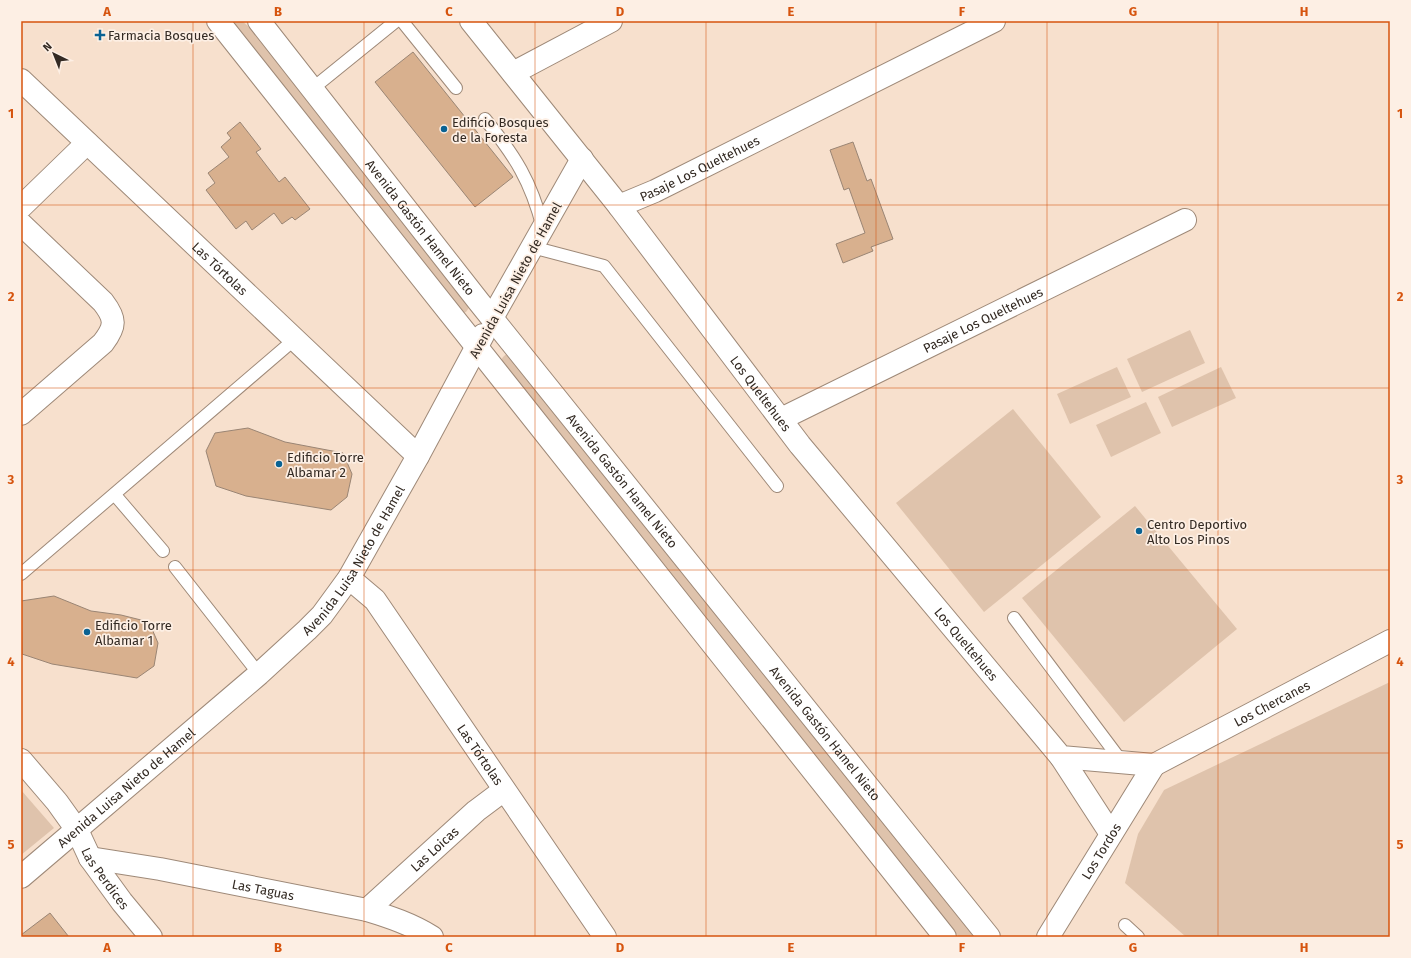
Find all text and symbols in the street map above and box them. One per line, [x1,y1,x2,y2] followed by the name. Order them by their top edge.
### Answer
[102,4,111,19] text: A
[274,4,282,19] text: B
[445,4,453,19] text: C
[616,4,625,19] text: D
[788,4,795,19] text: E
[959,4,966,19] text: F
[1129,4,1137,19] text: G
[1300,4,1308,19] text: H
[108,28,214,43] place label: Farmacia Bosques
[95,30,105,40] marker: Farmacia Bosques
[34,34,74,74] north arrow
[40,40,55,54] text: N
[8,106,14,121] text: 1
[1397,106,1403,121] text: 1
[452,115,549,145] place label: Edificio Bosques de la Foresta
[439,124,449,134] marker: Edificio Bosques de la Foresta
[638,133,762,204] street label: Pasaje Los Queltehues
[362,157,478,298] street label: Avenida Gastón Hamel Nieto
[466,200,565,361] street label: Avenida Luisa Nieto de Hamel
[189,239,250,298] street label: Las Tórtolas
[921,284,1045,356] street label: Pasaje Los Queltehues
[8,289,15,304] text: 2
[1397,289,1404,304] text: 2
[727,353,794,434] street label: Los Queltehues
[564,411,681,551] street label: Avenida Gastón Hamel Nieto
[287,450,364,480] place label: Edificio Torre Albamar 2
[274,459,284,469] marker: Edificio Torre Albamar 2
[7,472,15,487] text: 3
[1396,472,1404,487] text: 3
[299,483,408,639] street label: Avenida Luisa Nieto de Hamel
[1147,517,1247,547] place label: Centro Deportivo Alto Los Pinos
[1134,526,1144,536] marker: Centro Deportivo Alto Los Pinos
[931,605,1001,684] street label: Los Queltehues
[95,618,172,648] place label: Edificio Torre Albamar 1
[82,627,92,637] marker: Edificio Torre Albamar 1
[7,654,15,669] text: 4
[1396,654,1404,669] text: 4
[766,663,883,804] street label: Avenida Gastón Hamel Nieto
[1231,677,1313,730] street label: Los Chercanes
[454,721,506,788] street label: Las Tórtolas
[54,725,198,851] street label: Avenida Luisa Nieto de Hamel
[1079,821,1124,882] street label: Los Tordos
[408,824,462,875] street label: Las Loicas
[8,837,15,852] text: 5
[1397,837,1404,852] text: 5
[78,845,132,913] street label: Las Perdices
[231,876,295,903] street label: Las Taguas
[102,940,111,955] text: A
[274,940,282,955] text: B
[445,940,453,955] text: C
[616,940,625,955] text: D
[788,940,795,955] text: E
[959,940,966,955] text: F
[1129,940,1137,955] text: G
[1300,940,1308,955] text: H

